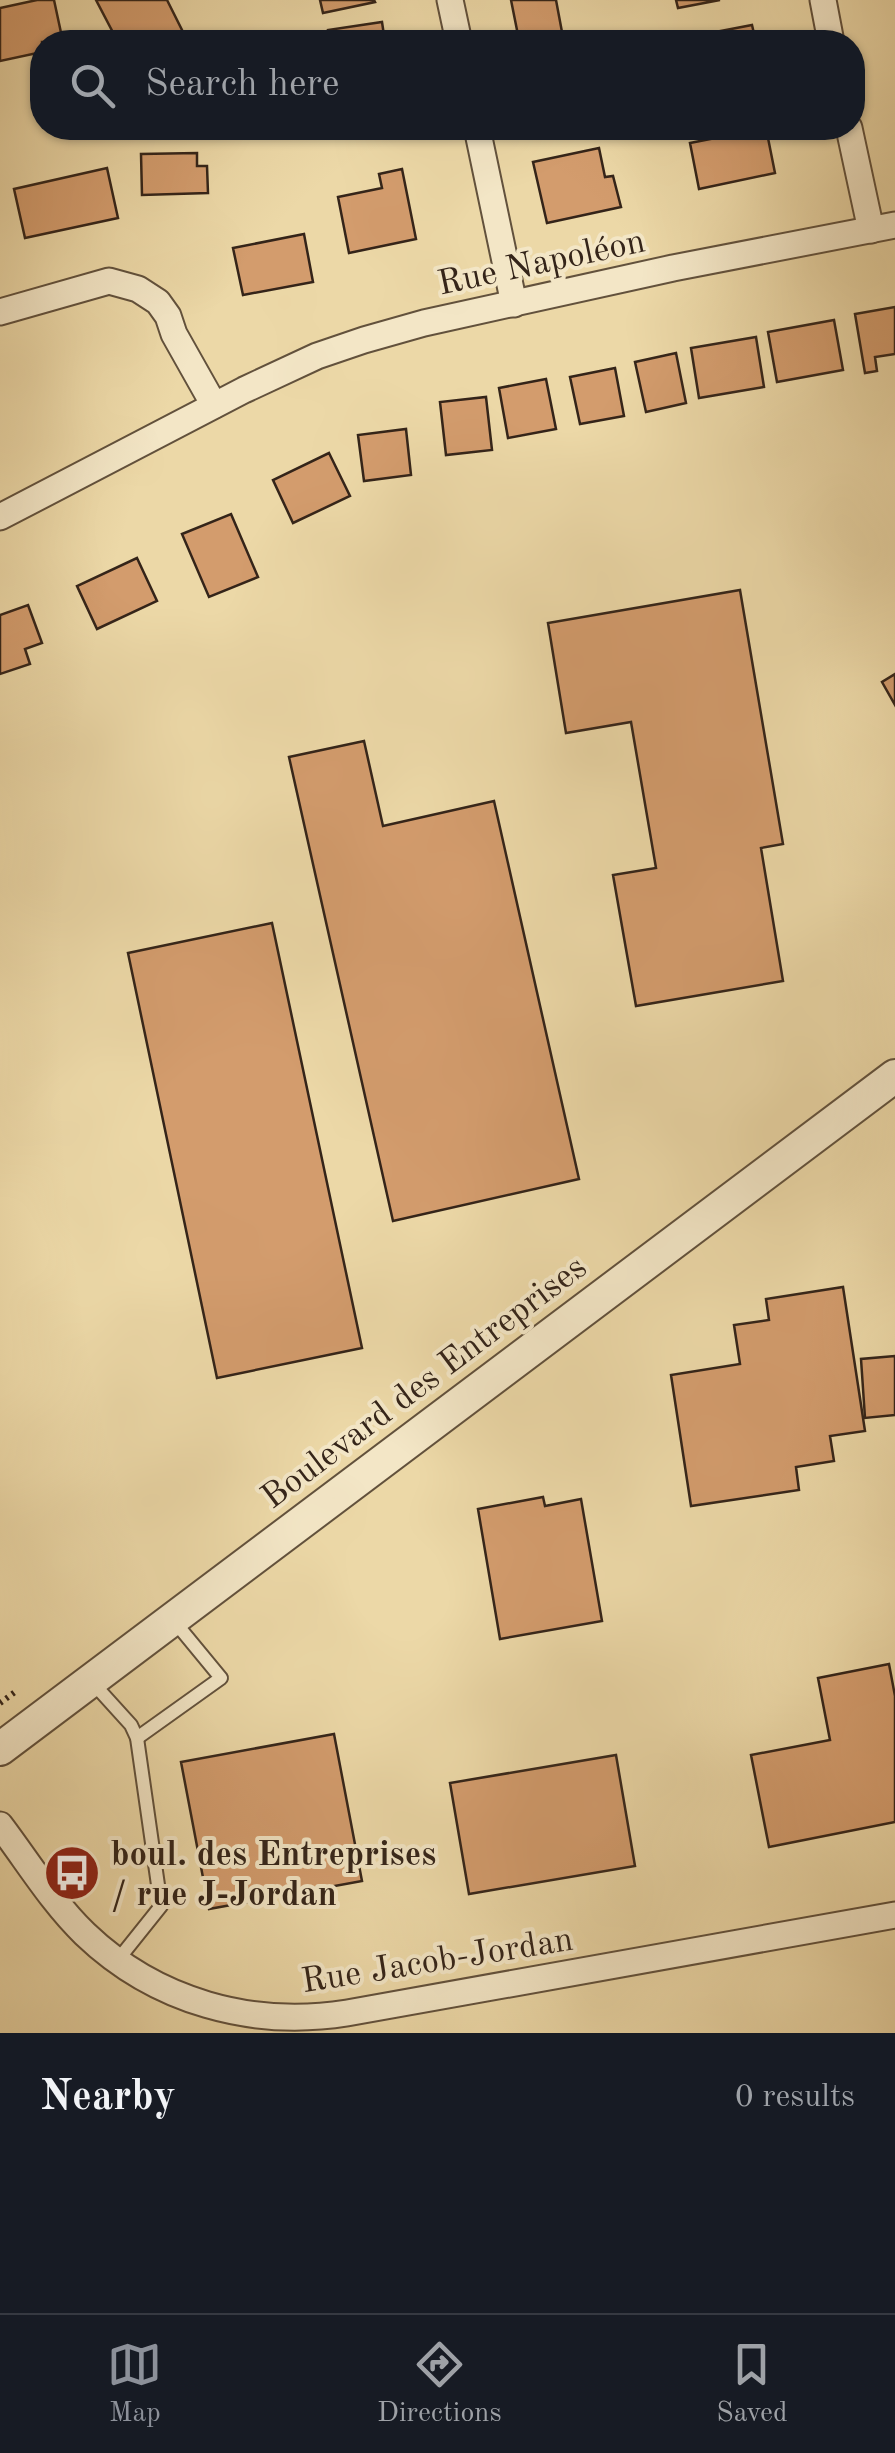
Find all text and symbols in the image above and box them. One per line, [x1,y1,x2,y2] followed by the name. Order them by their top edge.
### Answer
[30,30,865,140] search box
[65,58,120,113] icon: search
[145,66,340,104] text: Search here
[435,224,648,303] street label: Rue Napoléon
[256,1250,593,1516] street label: Boulevard des Entreprises
[111,1838,436,1913] place label: boul. des Entreprises / rue J-Jordan
[42,1843,102,1903] bus stop icon: boul. des Entreprises / rue J-Jordan
[299,1923,576,2000] street label: Rue Jacob-Jordan
[40,2077,176,2119] text: Nearby
[735,2082,855,2114] text: 0 results
[107,2337,162,2432] tab: Map
[377,2337,502,2432] tab: Directions
[716,2337,788,2432] tab: Saved

